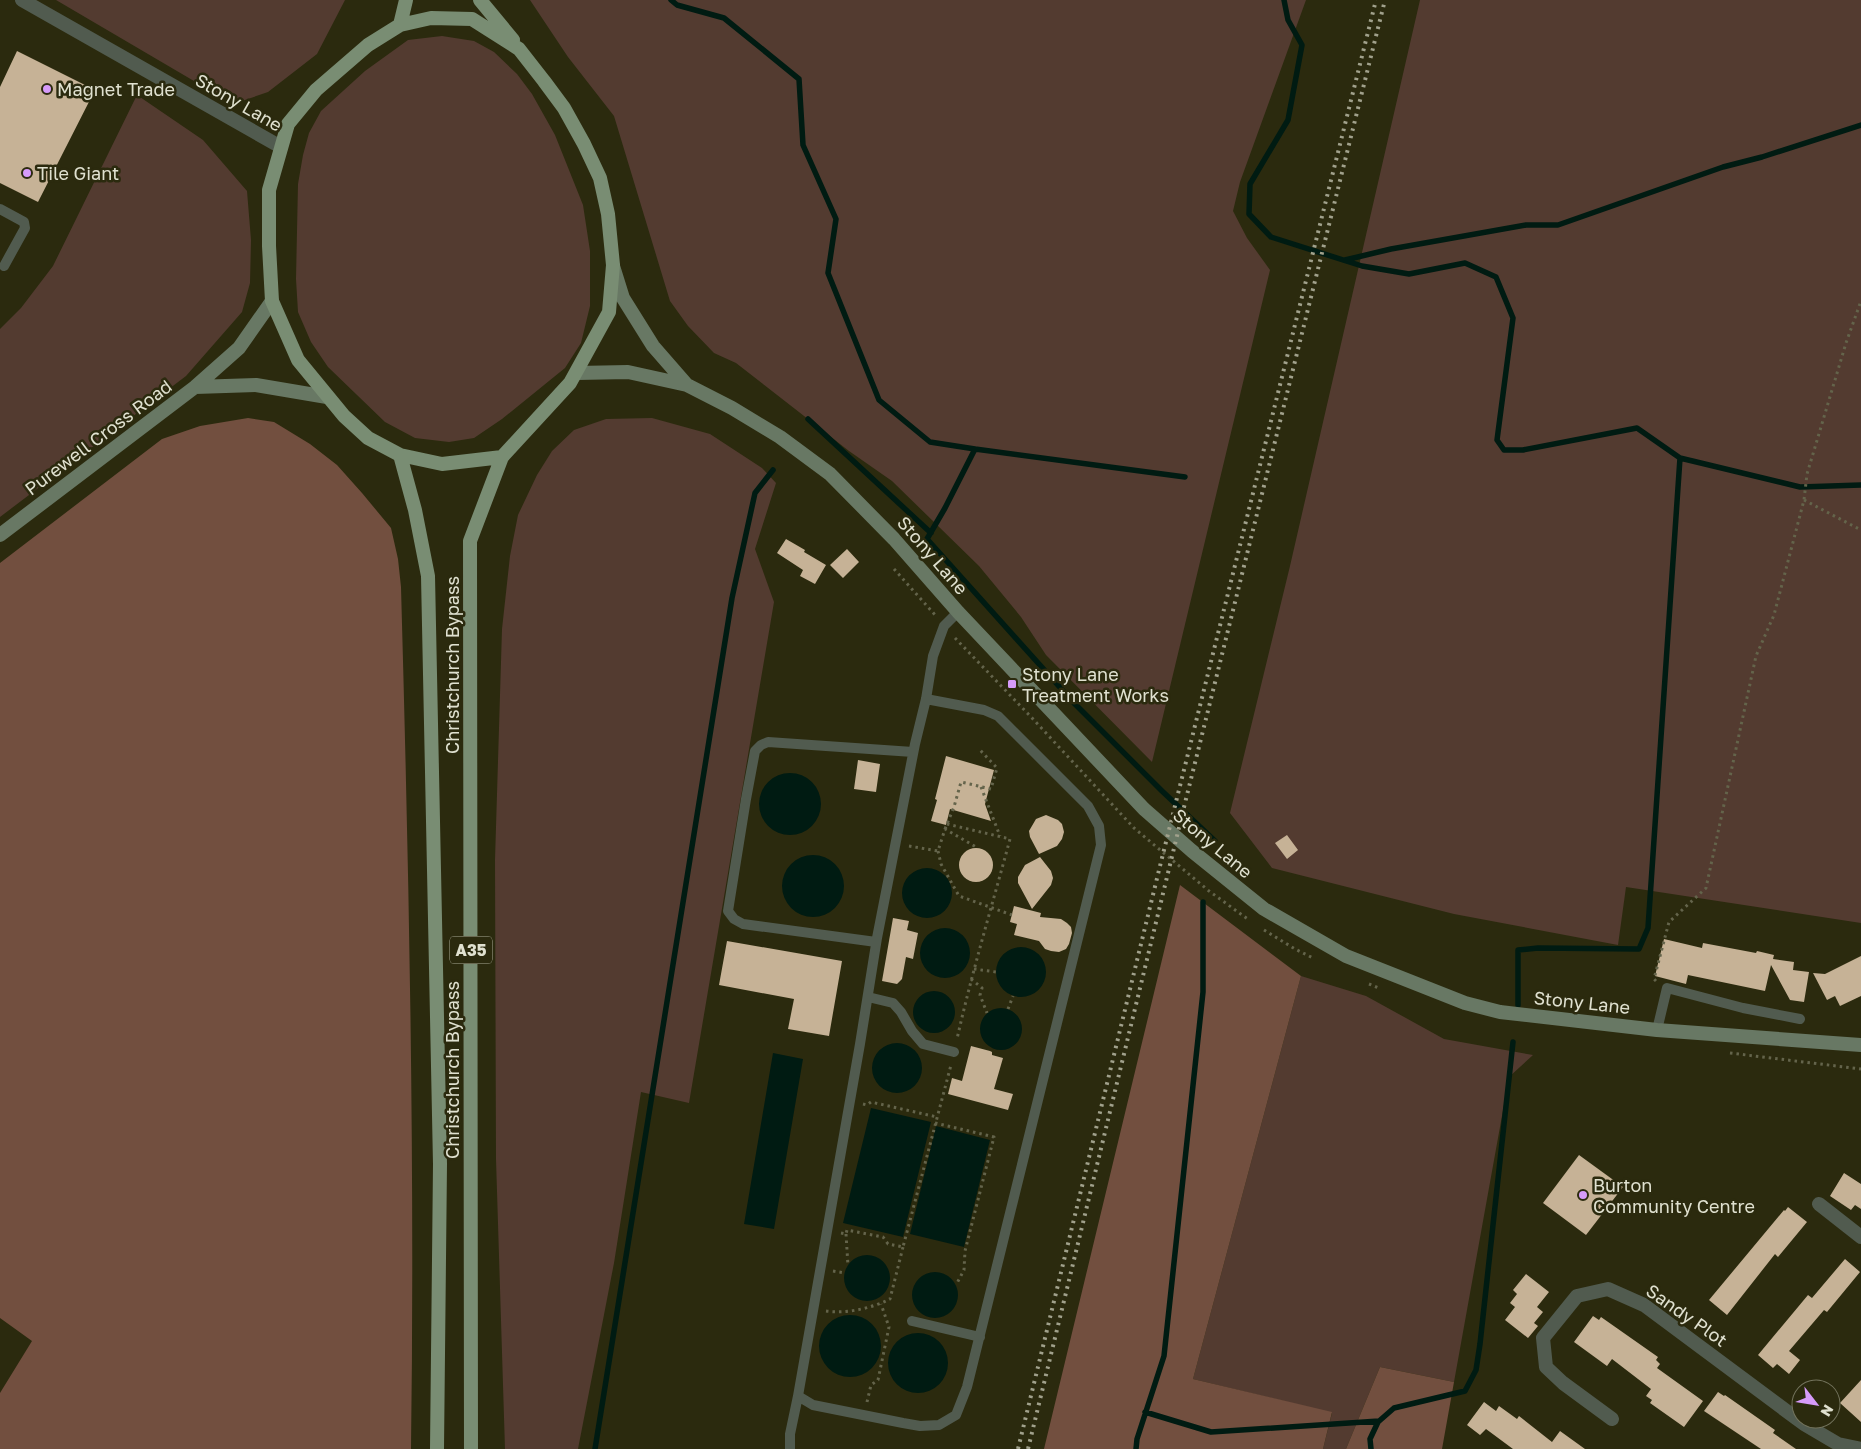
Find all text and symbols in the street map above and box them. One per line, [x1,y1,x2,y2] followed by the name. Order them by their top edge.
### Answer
[192,68,286,136] street label: Stony Lane
[57,78,175,100] place label: Magnet Trade
[41,83,53,95] marker: Magnet Trade
[37,162,119,184] place label: Tile Giant
[21,167,33,179] marker: Tile Giant
[20,375,176,499] street label: Purewell Cross Road
[893,511,973,599] street label: Stony Lane
[441,576,463,754] street label: Christchurch Bypass
[1022,663,1169,706] place label: Stony Lane Treatment Works
[1006,678,1018,690] marker: Stony Lane Treatment Works
[1169,804,1257,882] street label: Stony Lane
[450,936,492,964] road number: A35
[441,981,463,1159] street label: Christchurch Bypass
[1533,986,1631,1018] street label: Stony Lane
[1593,1174,1755,1217] place label: Burton Community Centre
[1577,1189,1589,1201] marker: Burton Community Centre
[1642,1279,1732,1351] street label: Sandy Plot
[1791,1379,1841,1429] north arrow
[1818,1402,1838,1420] text: N

